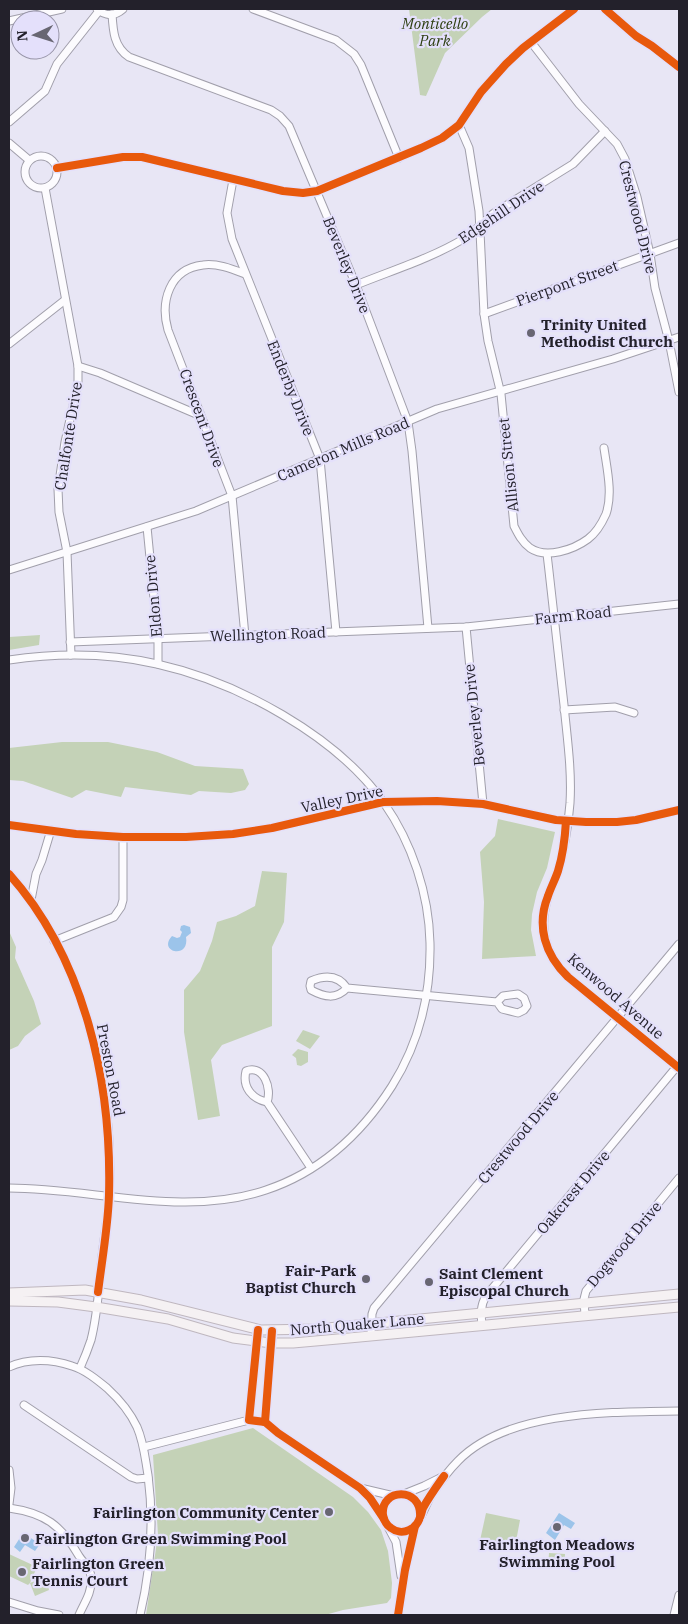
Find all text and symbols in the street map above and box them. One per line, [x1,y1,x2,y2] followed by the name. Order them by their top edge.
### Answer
[10,10,60,60] north arrow
[401,14,468,50] park label: Monticello Park
[13,30,31,42] text: N
[615,158,661,276] street label: Crestwood Drive
[455,176,547,248] street label: Edgehill Drive
[319,214,375,316] street label: Beverley Drive
[513,256,621,310] street label: Pierpont Street
[541,315,673,351] place label: Trinity United Methodist Church
[525,327,537,339] marker: Trinity United Methodist Church
[263,337,319,439] street label: Enderby Drive
[175,366,229,470] street label: Crescent Drive
[50,380,86,492] street label: Chalfonte Drive
[274,413,412,485] street label: Cameron Mills Road
[494,417,522,513] street label: Allison Street
[140,554,166,638] street label: Eldon Drive
[534,602,612,628] street label: Farm Road
[210,622,326,646] street label: Wellington Road
[459,663,489,767] street label: Beverley Drive
[299,781,385,817] street label: Valley Drive
[564,949,668,1043] street label: Kenwood Avenue
[93,1022,129,1118] street label: Preston Road
[473,1086,563,1188] street label: Crestwood Drive
[532,1146,614,1238] street label: Oakcrest Drive
[582,1197,666,1291] street label: Dogwood Drive
[245,1261,357,1297] place label: Fair-Park Baptist Church
[439,1264,569,1300] place label: Saint Clement Episcopal Church
[360,1273,372,1285] marker: Fair-Park Baptist Church
[423,1276,435,1288] marker: Saint Clement Episcopal Church
[289,1309,425,1339] street label: North Quaker Lane
[93,1503,320,1522] place label: Fairlington Community Center
[323,1506,335,1518] marker: Fairlington Community Center
[551,1521,563,1533] marker: Fairlington Meadows Swimming Pool
[35,1529,287,1548] place label: Fairlington Green Swimming Pool
[19,1532,31,1544] marker: Fairlington Green Swimming Pool
[479,1535,635,1571] place label: Fairlington Meadows Swimming Pool
[32,1554,164,1590] place label: Fairlington Green Tennis Court
[16,1566,28,1578] marker: Fairlington Green Tennis Court

